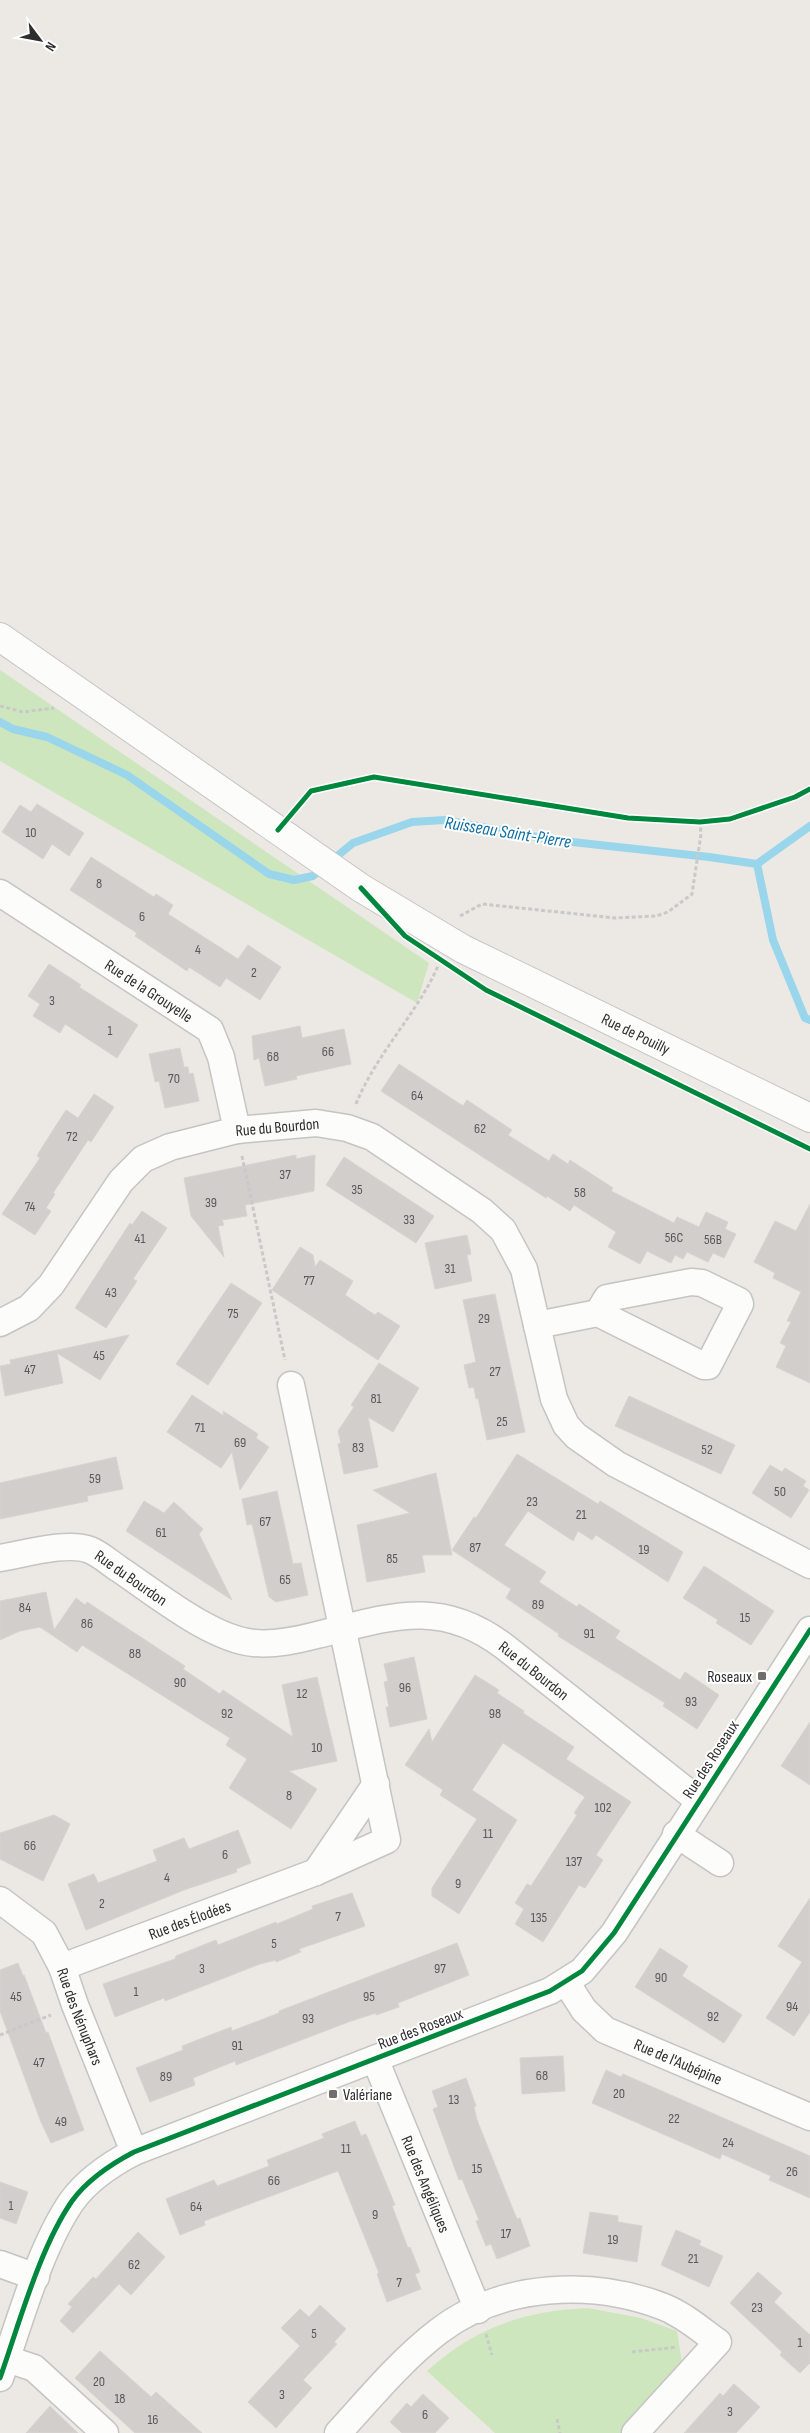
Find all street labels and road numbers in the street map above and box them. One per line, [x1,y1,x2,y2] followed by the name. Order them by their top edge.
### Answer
[101,956,196,1027] street label: Rue de la Grouyelle
[598,1010,673,1059] street label: Rue de Pouilly
[235,1115,320,1141] street label: Rue du Bourdon
[91,1547,170,1611] street label: Rue du Bourdon
[495,1638,572,1705] street label: Rue du Bourdon
[679,1717,744,1802] street label: Rue des Roseaux
[146,1897,234,1945] street label: Rue des Élodées
[52,1966,106,2068] street label: Rue des Nénuphars
[375,2005,466,2054] street label: Rue des Roseaux
[631,2035,725,2090] street label: Rue de l'Aubépine
[396,2133,453,2236] street label: Rue des Angéliques

